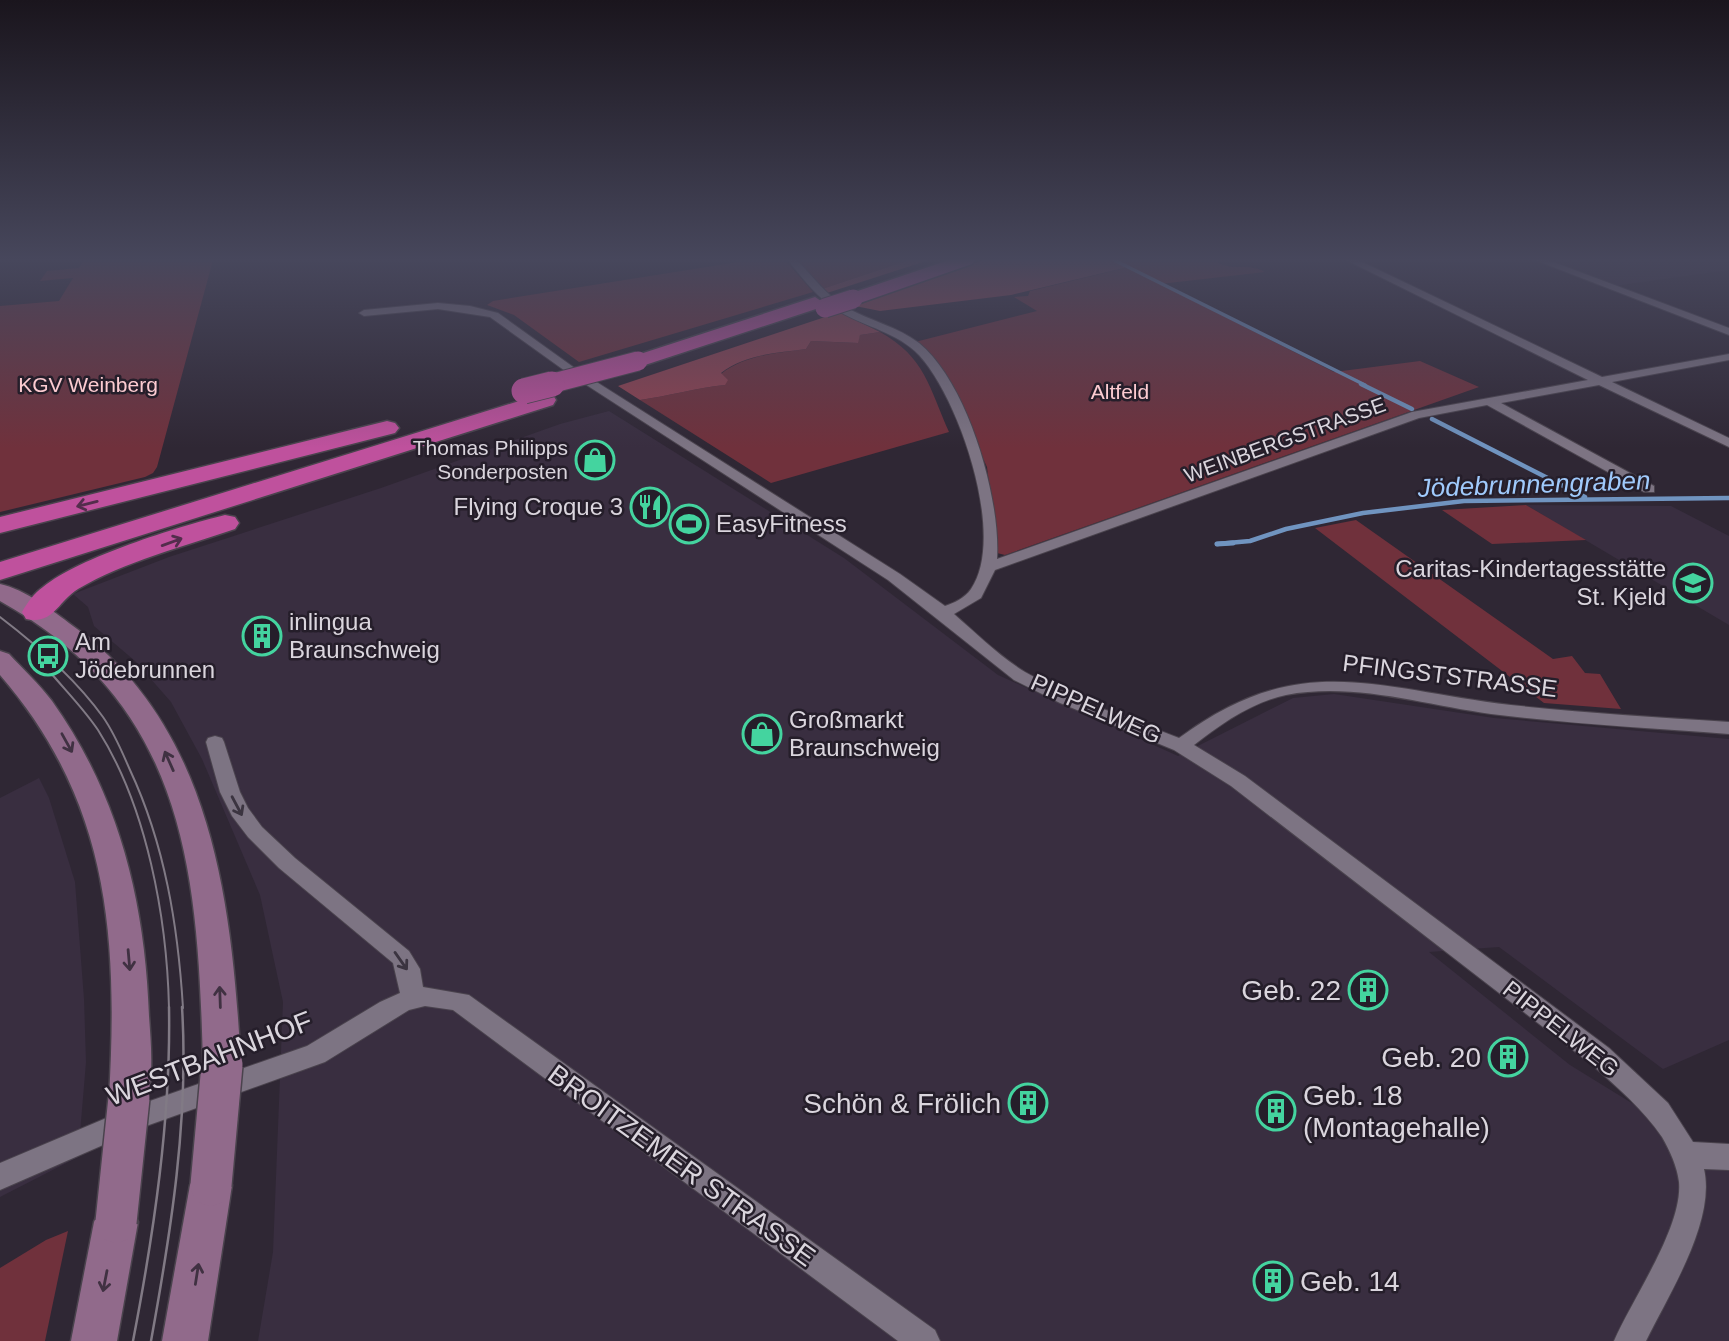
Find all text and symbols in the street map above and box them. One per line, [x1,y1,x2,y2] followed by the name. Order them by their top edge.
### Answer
[18,373,158,396] park label: KGV Weinberg
[1091,380,1149,403] park label: Altfeld
[1181,392,1389,487] street label: WEINBERGSTRASSE
[413,436,568,483] place label: Thomas Philipps Sonderposten
[574,439,616,481] shop icon: Thomas Philipps Sonderposten
[1416,465,1651,503] water label: Jödebrunnengraben
[629,486,671,528] restaurant icon: Flying Croque 3
[454,493,623,520] place label: Flying Croque 3
[76,498,99,511] one-way arrow
[668,503,710,545] sports icon: EasyFitness
[716,510,847,537] place label: EasyFitness
[160,535,182,548] one-way arrow
[1395,555,1666,610] place label: Caritas-Kindertagesstätte St. Kjeld
[1672,562,1714,604] school or university icon: Caritas-Kindertagesstätte St. Kjeld
[289,608,440,663] place label: inlingua Braunschweig
[241,615,283,657] building icon: inlingua Braunschweig
[75,628,215,683] place label: Am Jödebrunnen
[27,635,69,677] bus stop icon: Am Jödebrunnen
[1341,649,1559,702] street label: PFINGSTSTRASSE
[1027,668,1165,749] street label: PIPPELWEG
[789,706,940,761] place label: Großmarkt Braunschweig
[741,713,783,755] shop icon: Großmarkt Braunschweig
[61,732,75,753] one-way arrow
[162,751,175,772] one-way arrow
[231,795,244,816] one-way arrow
[123,948,136,971] one-way arrow
[394,951,408,970] one-way arrow
[1347,969,1389,1011] building icon: Geb. 22
[1241,975,1341,1006] place label: Geb. 22
[1498,975,1625,1082] street label: PIPPELWEG
[213,985,226,1008] one-way arrow
[102,1005,316,1112] street label: WESTBAHNHOF
[1487,1036,1529,1078] building icon: Geb. 20
[1381,1042,1481,1073] place label: Geb. 20
[542,1058,821,1273] street label: BROITZEMER STRASSE
[1303,1080,1490,1143] place label: Geb. 18 (Montagehalle)
[1007,1082,1049,1124] building icon: Schön & Frölich
[803,1088,1001,1119] place label: Schön & Frölich
[1255,1090,1297,1132] building icon: Geb. 18 (Montagehalle)
[1252,1260,1294,1302] building icon: Geb. 14
[191,1263,204,1286] one-way arrow
[1300,1266,1400,1297] place label: Geb. 14
[98,1269,111,1292] one-way arrow

